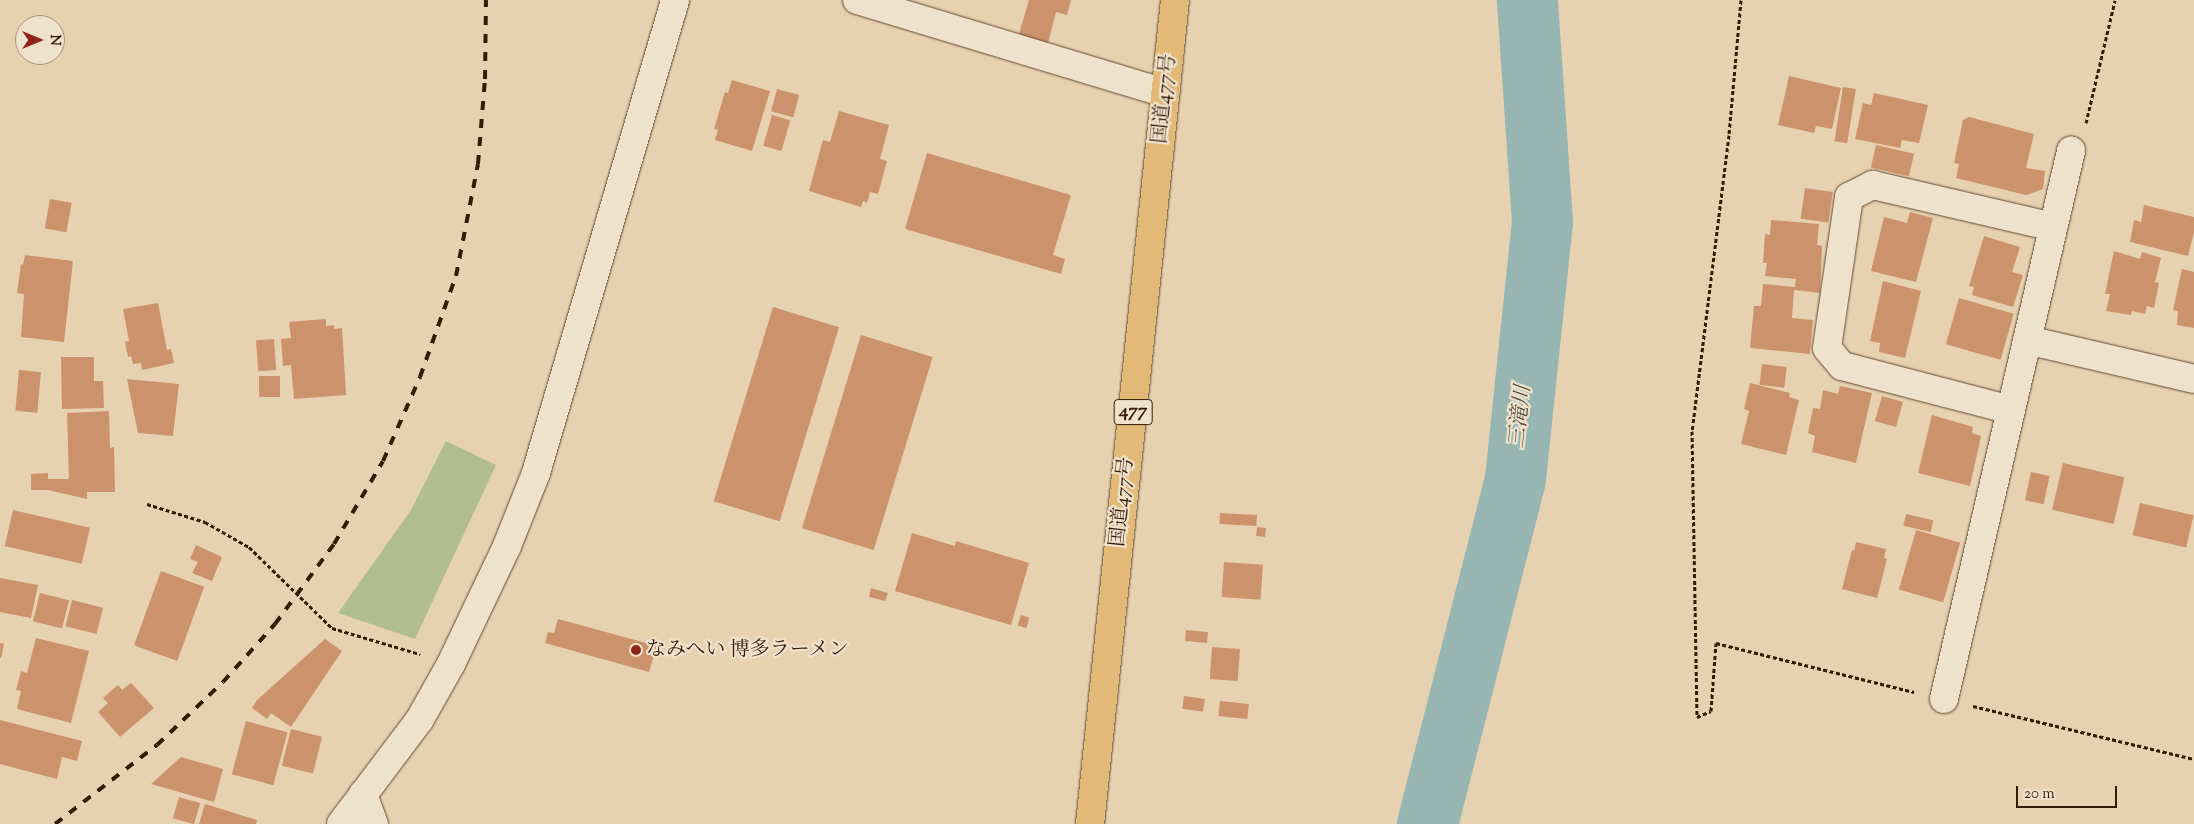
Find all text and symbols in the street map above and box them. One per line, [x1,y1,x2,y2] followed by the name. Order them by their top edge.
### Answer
[15,15,65,65] north arrow
[44,34,64,46] text: N
[1148,53,1182,145] street label: 国道477号
[1505,384,1537,450] water label: 三滝川
[1113,396,1153,428] road number: 477
[1106,456,1140,548] street label: 国道477号
[646,638,850,662] place label: なみへい 博多ラーメン
[630,644,642,656] marker: なみへい 博多ラーメン
[2019,776,2120,808] scale bar
[2024,784,2055,805] text: 20 m

